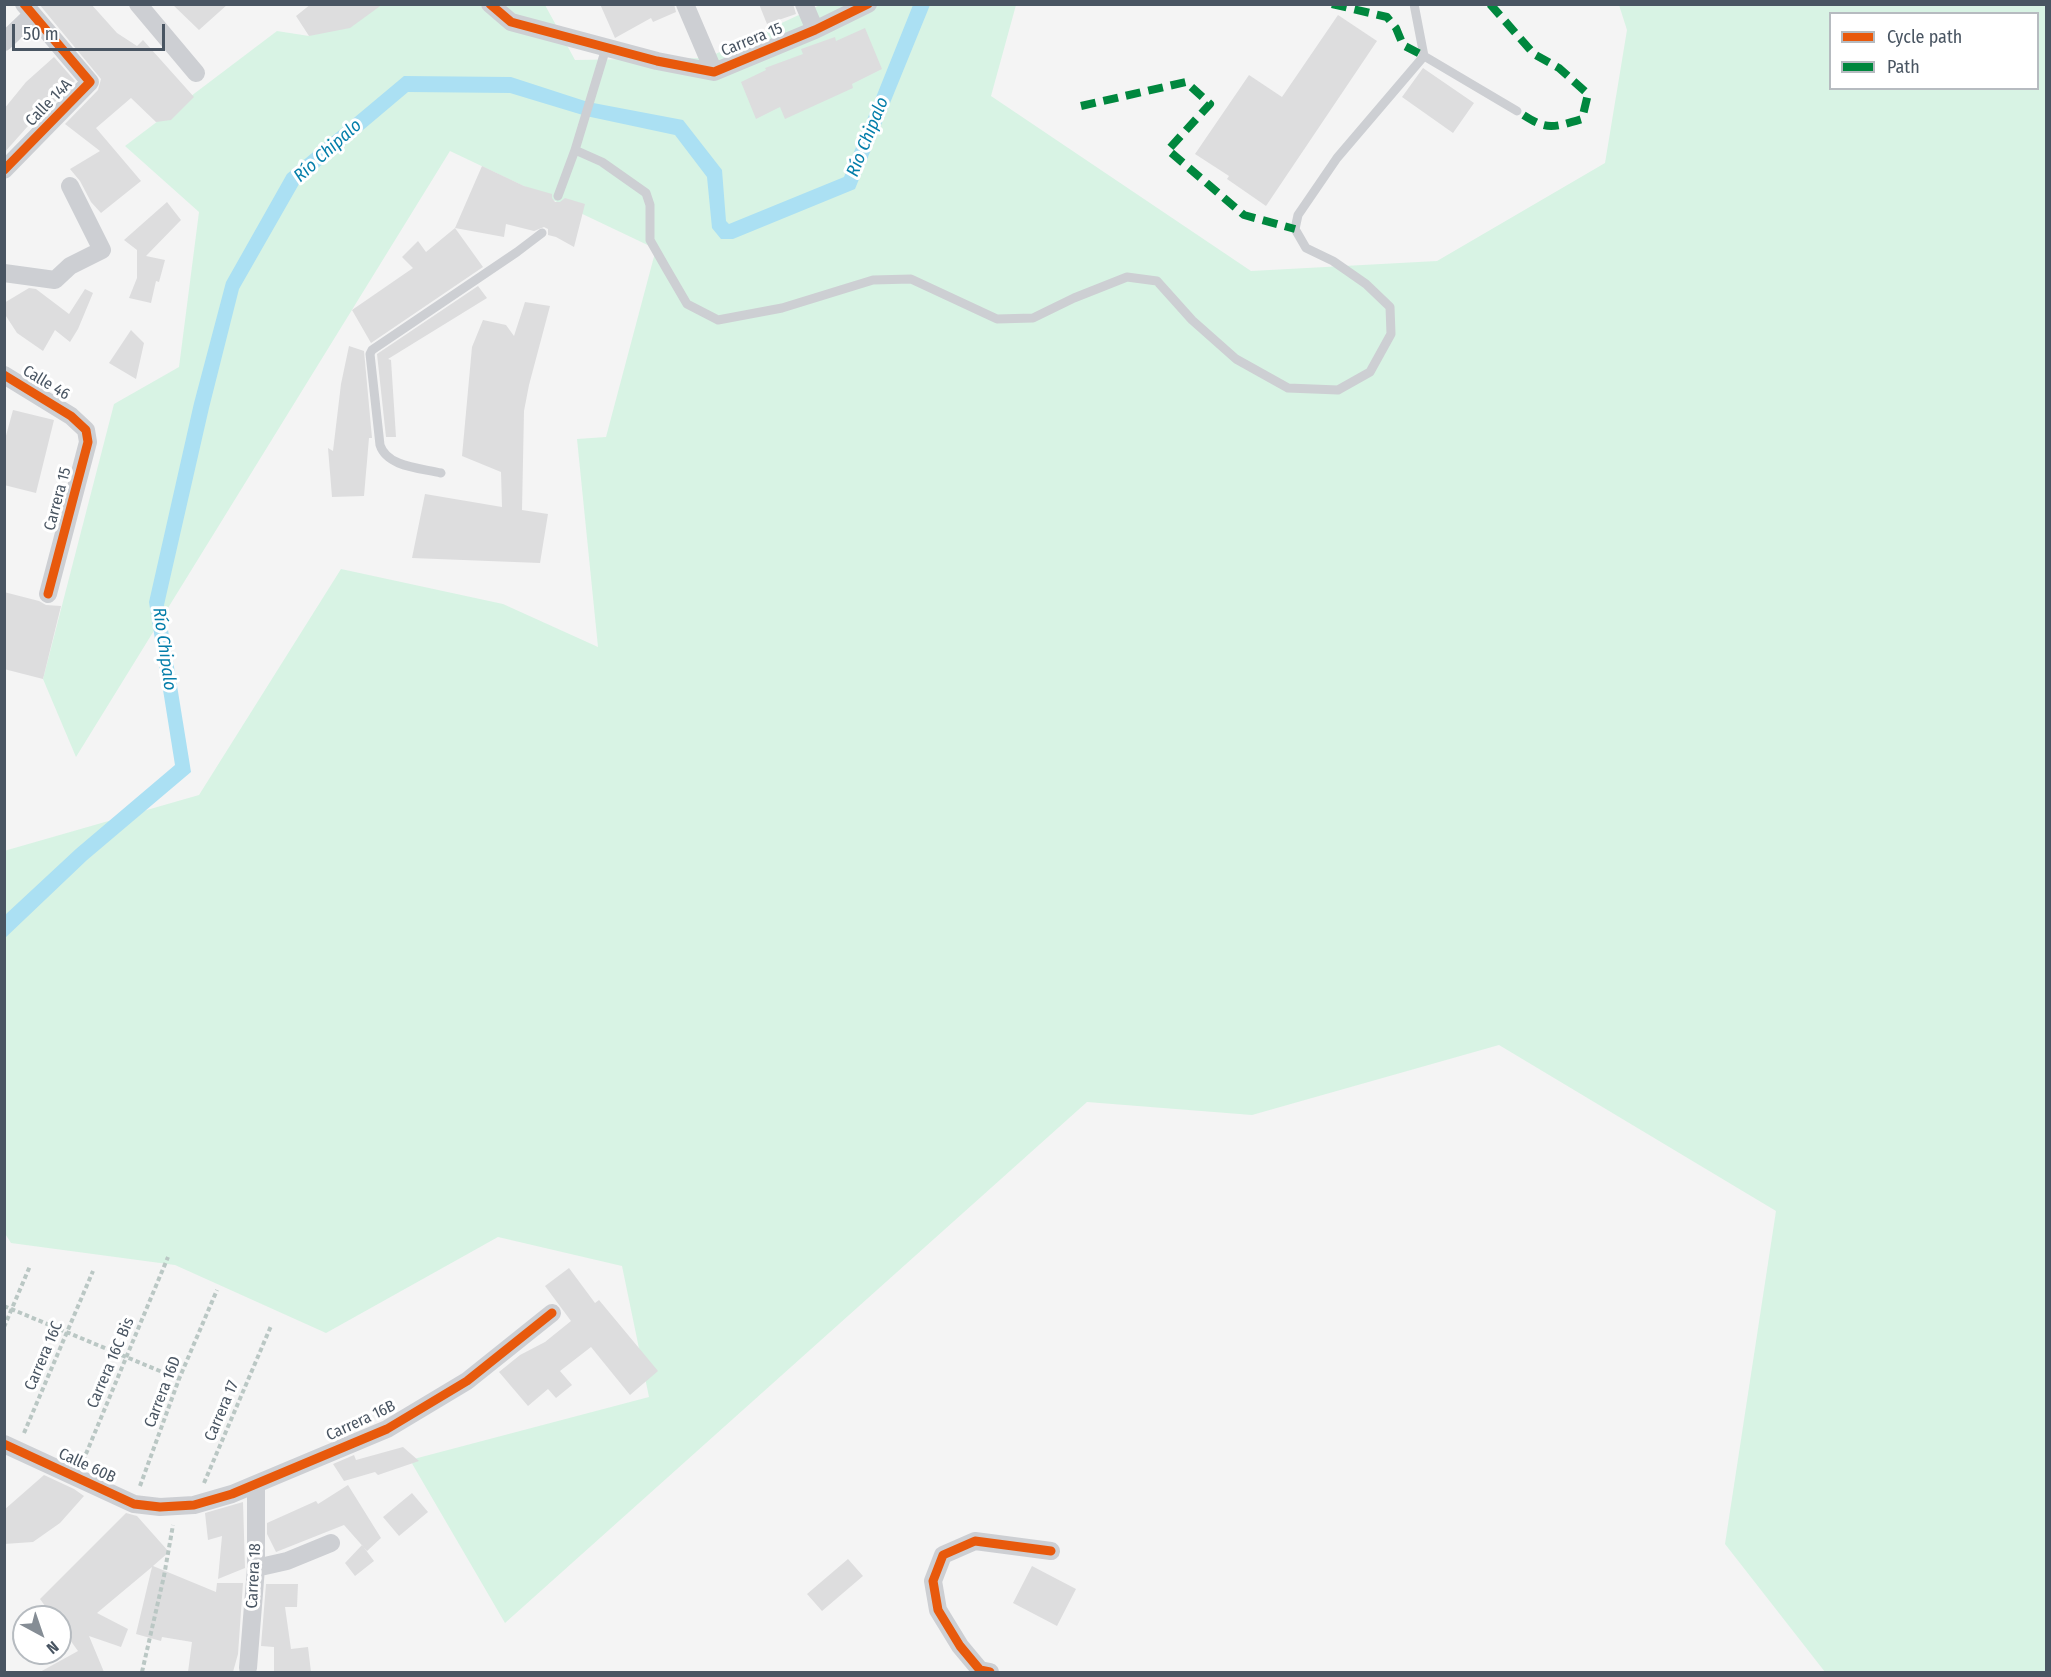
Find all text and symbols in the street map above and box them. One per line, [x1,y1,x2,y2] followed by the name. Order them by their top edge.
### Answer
[15,12,168,50] scale bar
[1829,12,2039,90] legend
[718,19,786,61] street label: Carrera 15
[23,23,59,45] text: 50 m
[1887,26,1962,48] text: Cycle path
[1887,56,1920,78] text: Path
[22,75,76,131] street label: Calle 14A
[842,94,894,180] water label: Río Chipalo
[290,115,366,187] water label: Río Chipalo
[19,362,73,404] street label: Calle 46
[40,465,76,533] street label: Carrera 15
[147,606,181,692] water label: Río Chipalo
[83,1315,139,1411] street label: Carrera 16C Bis
[21,1318,67,1394] street label: Carrera 16C
[141,1354,185,1430] street label: Carrera 16D
[201,1378,243,1444] street label: Carrera 17
[323,1397,399,1445] street label: Carrera 16B
[55,1444,119,1488] street label: Calle 60B
[243,1543,265,1609] street label: Carrera 18
[12,1605,72,1665] north arrow
[43,1637,62,1658] text: N

